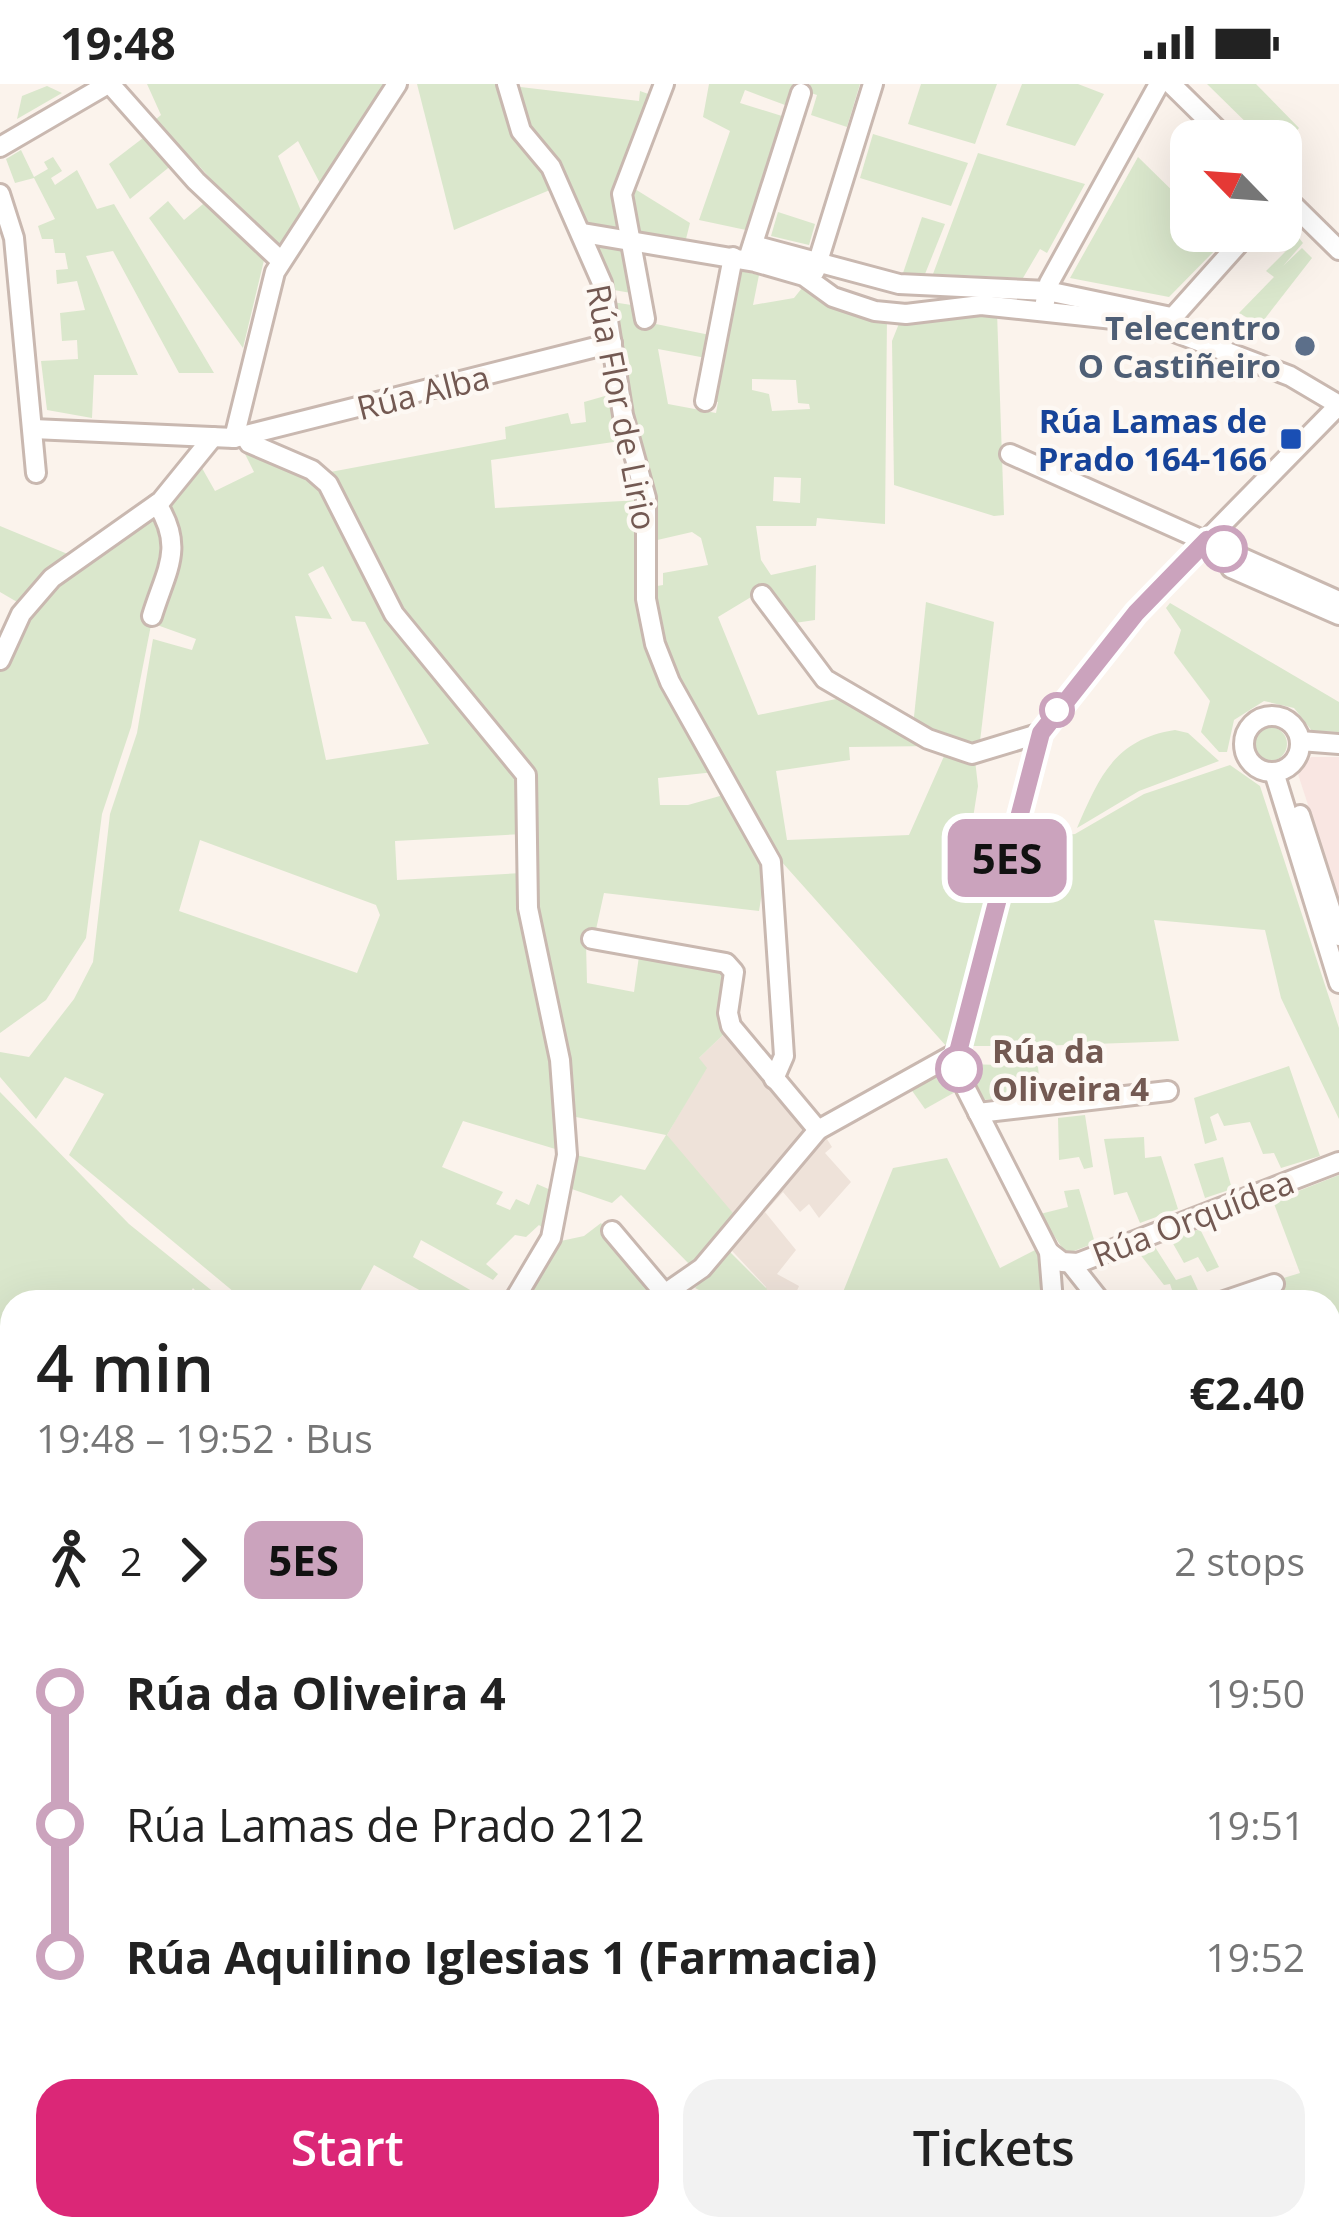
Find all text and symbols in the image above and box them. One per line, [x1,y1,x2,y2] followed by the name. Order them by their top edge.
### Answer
[60,12,176,73] text: 19:48
[1170,120,1302,252] north arrow
[1170,120,1302,252] map controls
[576,280,668,534] street label: Rúa Flor de Lirio
[1078,305,1281,388] place label: Telecentro O Castiñeiro
[1292,333,1318,359] marker: Telecentro O Castiñeiro
[352,354,494,430] street label: Rúa Alba
[1038,398,1267,481] place label: Rúa Lamas de Prado 164-166
[1278,426,1304,452] marker: Rúa Lamas de Prado 164-166
[1202,527,1246,571] unlabelled marker
[1041,694,1073,726] unlabelled marker
[938,819,1076,897] line badge: 5ES
[972,829,1042,886] text: 5ES
[992,1028,1149,1111] place label: Rúa da Oliveira 4
[937,1047,981,1091] marker: Rúa da Oliveira 4
[1086,1159,1300,1277] street label: Rúa Orquídea
[36,1321,214,1411] text: 4 min
[1189,1362,1305,1423] text: €2.40
[36,1411,373,1464] text: 19:48 – 19:52 · Bus
[36,1527,102,1593] icon: walk
[160,1527,226,1593] icon: forward
[268,1531,339,1588] text: 5ES
[120,1534,142,1587] text: 2
[1174,1534,1305,1587] text: 2 stops
[126,1662,506,1723] text: Rúa da Oliveira 4
[1206,1666,1305,1719] text: 19:50
[126,1794,645,1855] text: Rúa Lamas de Prado 212
[1206,1798,1305,1851] text: 19:51
[126,1926,877,1987] text: Rúa Aquilino Iglesias 1 (Farmacia)
[1206,1930,1305,1983] text: 19:52
[36,2079,659,2217] button: Start
[683,2079,1305,2217] button: Tickets

